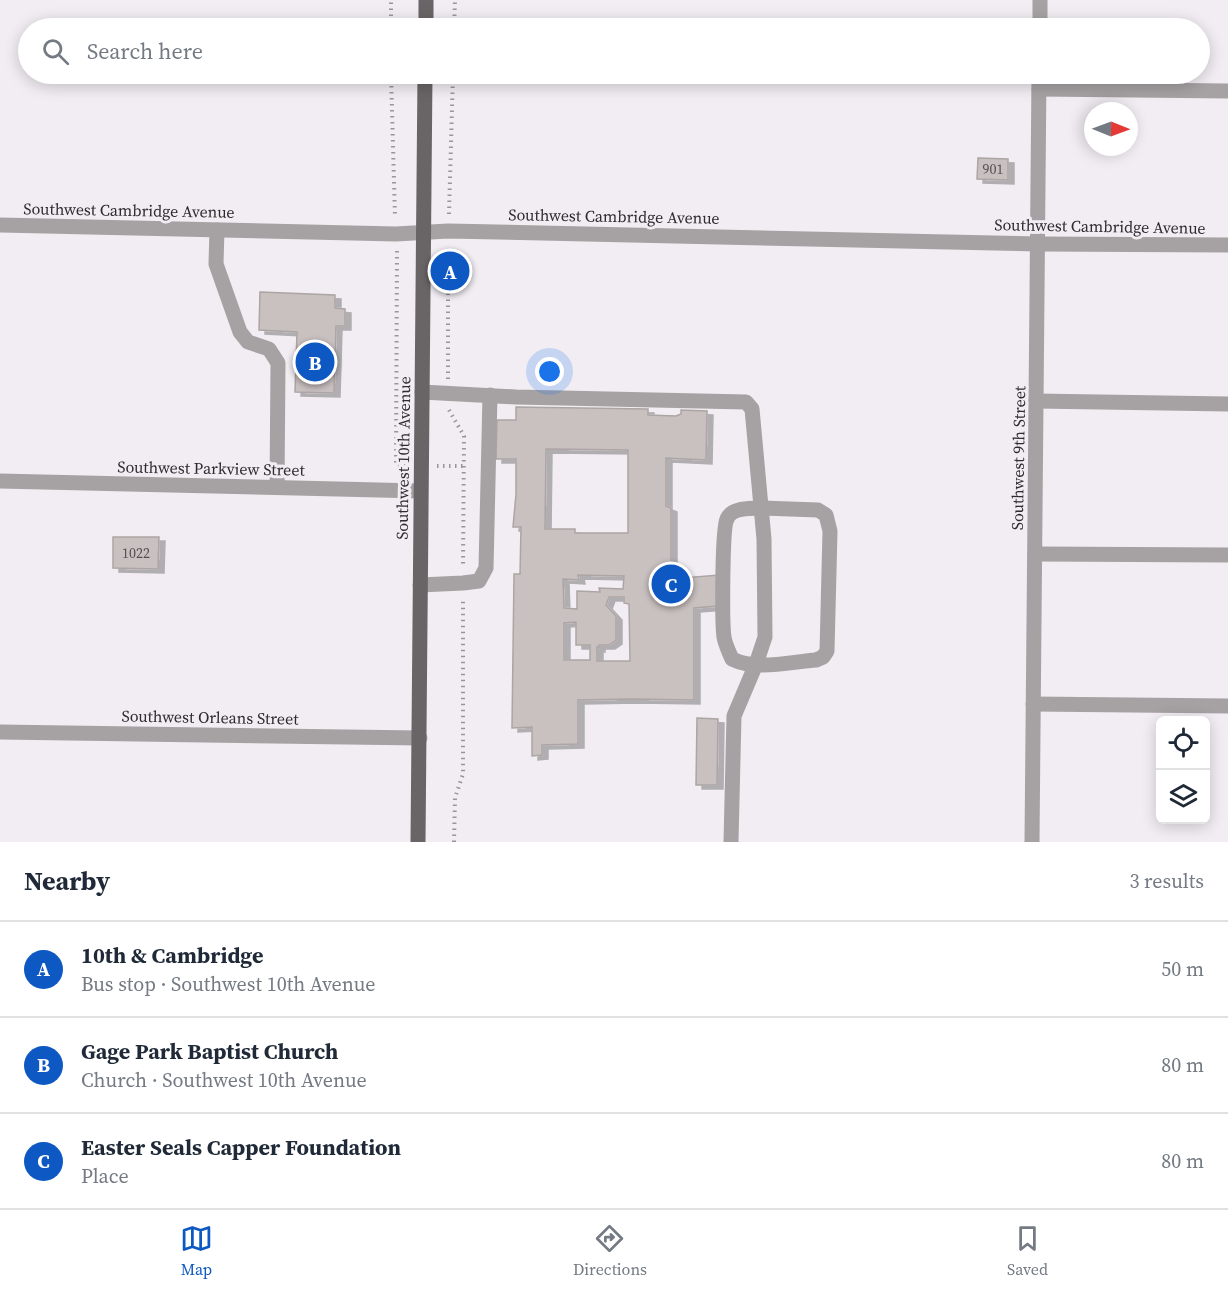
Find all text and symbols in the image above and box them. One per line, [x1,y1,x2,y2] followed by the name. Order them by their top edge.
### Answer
[18,18,1210,84] search box
[39,35,72,68] icon: search
[87,36,203,66] text: Search here
[1084,102,1138,156] north arrow
[983,159,1004,179] house number: 901
[23,197,235,223] street label: Southwest Cambridge Avenue
[508,203,720,229] street label: Southwest Cambridge Avenue
[994,213,1206,239] street label: Southwest Cambridge Avenue
[430,248,470,294] pin: A
[296,340,334,385] pin: B
[535,357,564,386] your location
[391,376,415,540] street label: Southwest 10th Avenue
[1006,385,1030,530] street label: Southwest 9th Street
[117,455,306,481] street label: Southwest Parkview Street
[122,543,150,563] house number: 1022
[652,562,690,606] pin: C
[121,704,299,730] street label: Southwest Orleans Street
[1156,716,1210,824] map controls
[1156,716,1210,770] button: locate
[1156,770,1210,824] button: layers
[24,863,110,899] text: Nearby
[1129,867,1204,895] text: 3 results
[81,940,263,970] text: 10th & Cambridge
[37,955,50,983] text: A
[1161,955,1204,983] text: 50 m
[81,970,375,998] text: Bus stop · Southwest 10th Avenue
[81,1036,338,1066] text: Gage Park Baptist Church
[37,1051,50,1079] text: B
[1161,1051,1204,1079] text: 80 m
[81,1066,367,1094] text: Church · Southwest 10th Avenue
[81,1132,401,1162] text: Easter Seals Capper Foundation
[37,1147,50,1175] text: C
[1161,1147,1204,1175] text: 80 m
[81,1162,129,1190] text: Place
[180,1222,213,1280] tab: Map
[573,1222,647,1280] tab: Directions
[1007,1222,1048,1280] tab: Saved

